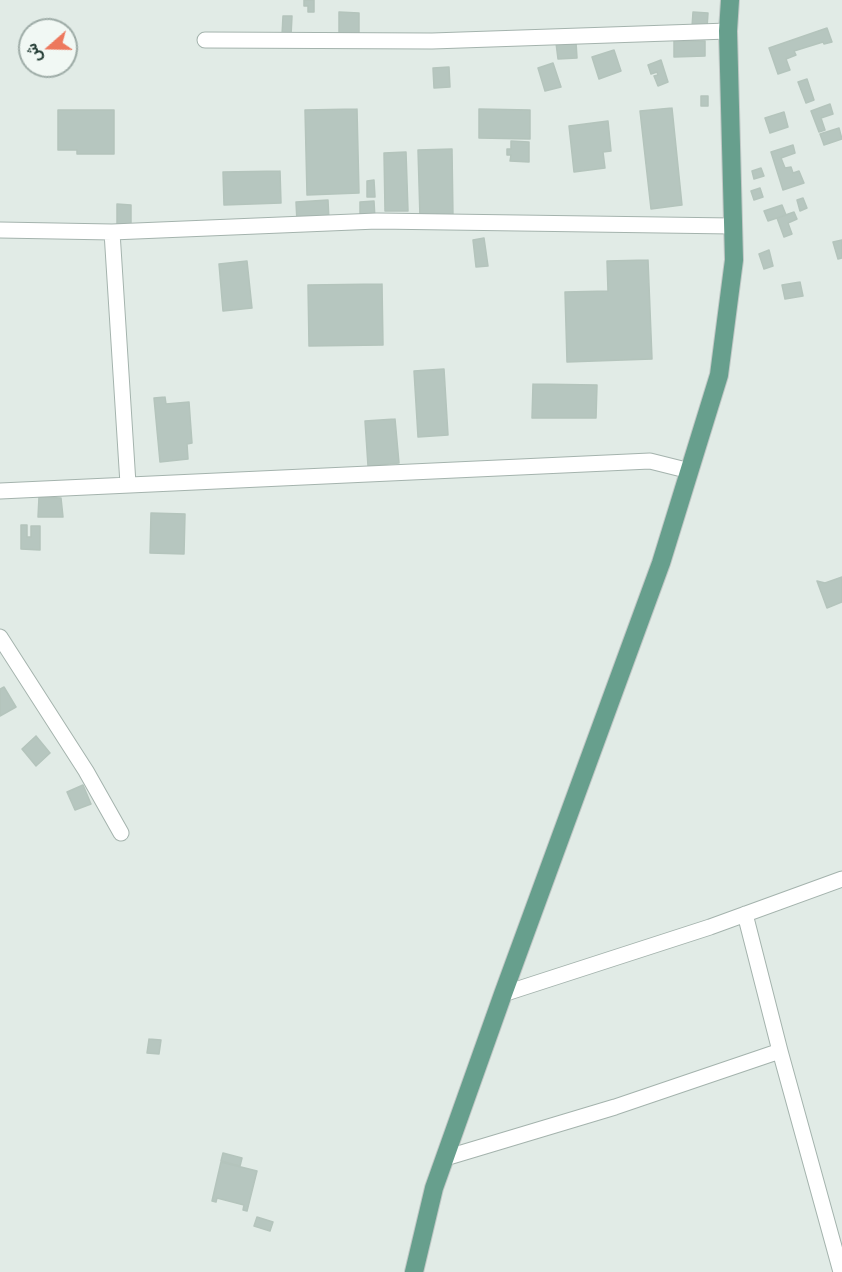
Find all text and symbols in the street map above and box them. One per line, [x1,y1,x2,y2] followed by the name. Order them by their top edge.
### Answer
[18,18,78,78] north arrow
[20,41,46,66] text: ش

